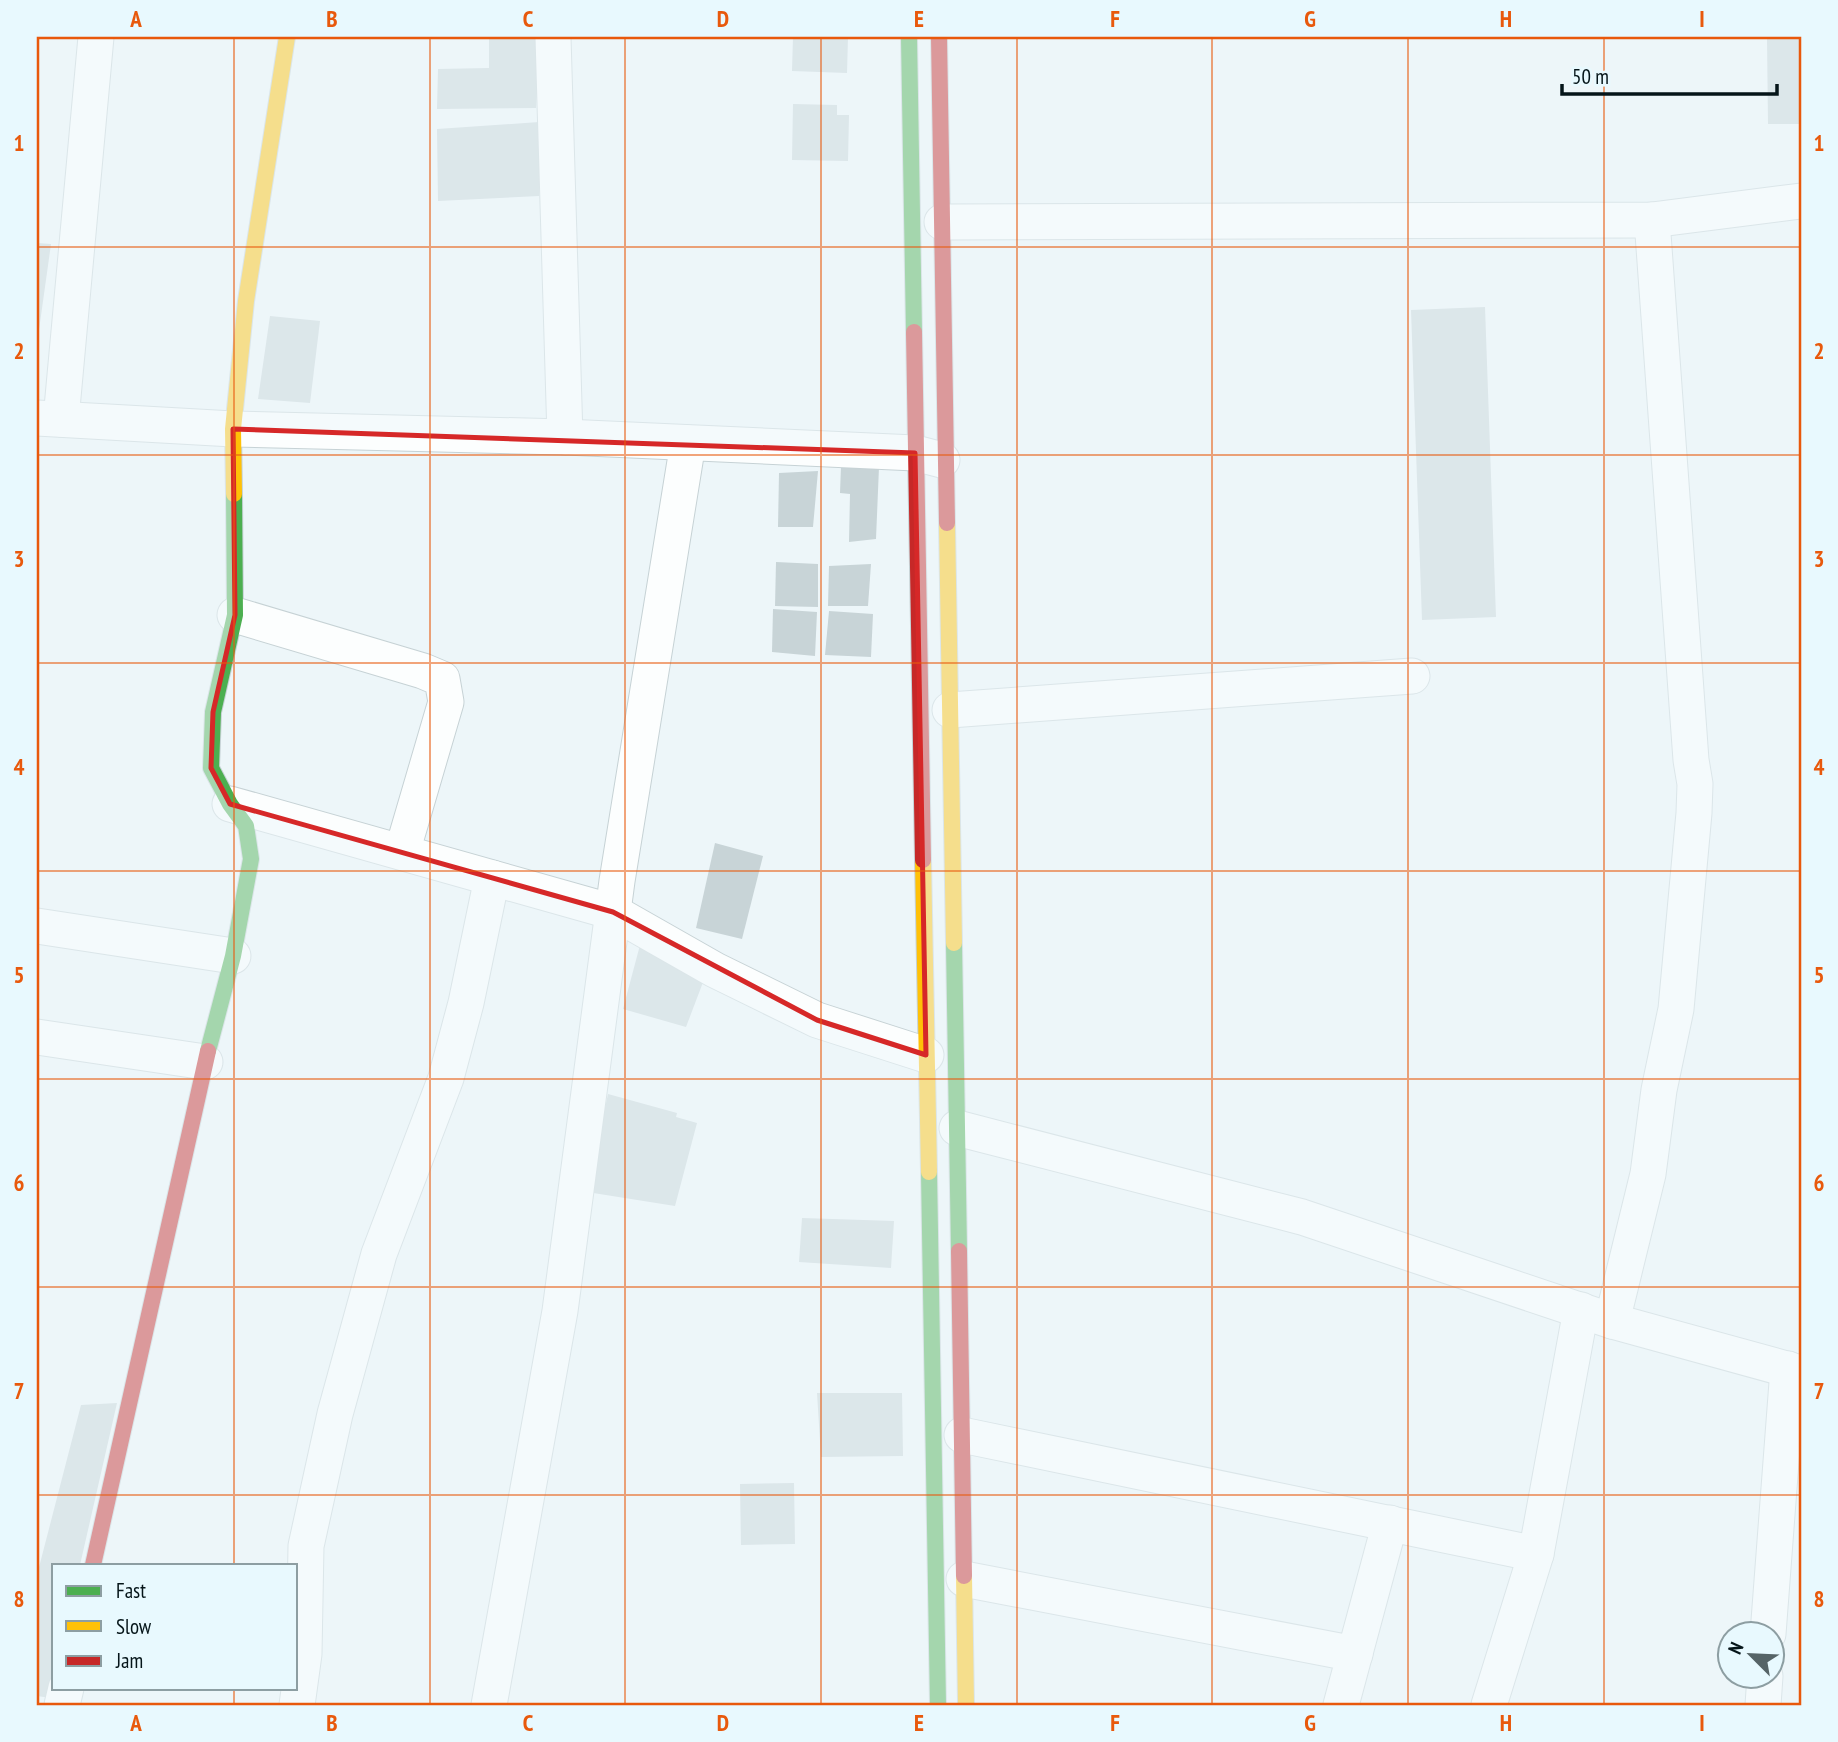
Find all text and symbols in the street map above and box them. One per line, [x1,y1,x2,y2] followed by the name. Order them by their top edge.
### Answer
[129,4,142,33] text: A
[326,4,338,33] text: B
[523,4,534,33] text: C
[717,4,729,33] text: D
[914,4,924,33] text: E
[1110,4,1120,33] text: F
[1304,4,1316,33] text: G
[1500,4,1512,33] text: H
[1699,4,1705,33] text: I
[1562,52,1777,96] scale bar
[1572,63,1609,90] text: 50 m
[14,128,25,157] text: 1
[1814,128,1825,157] text: 1
[14,336,25,365] text: 2
[1814,336,1825,365] text: 2
[14,544,25,573] text: 3
[1814,544,1825,573] text: 3
[14,752,25,781] text: 4
[1814,752,1825,781] text: 4
[14,960,25,989] text: 5
[1814,960,1825,989] text: 5
[14,1168,25,1197] text: 6
[1814,1168,1825,1197] text: 6
[14,1376,25,1405] text: 7
[1814,1376,1825,1405] text: 7
[52,1564,298,1690] legend
[116,1577,146,1604] text: Fast
[14,1584,25,1613] text: 8
[1814,1584,1825,1613] text: 8
[116,1613,152,1640] text: Slow
[1716,1620,1786,1690] north arrow
[1722,1639,1749,1658] text: N
[115,1647,143,1674] text: Jam
[129,1708,142,1737] text: A
[326,1708,338,1737] text: B
[523,1708,534,1737] text: C
[717,1708,729,1737] text: D
[914,1708,924,1737] text: E
[1110,1708,1120,1737] text: F
[1304,1708,1316,1737] text: G
[1500,1708,1512,1737] text: H
[1699,1708,1705,1737] text: I

